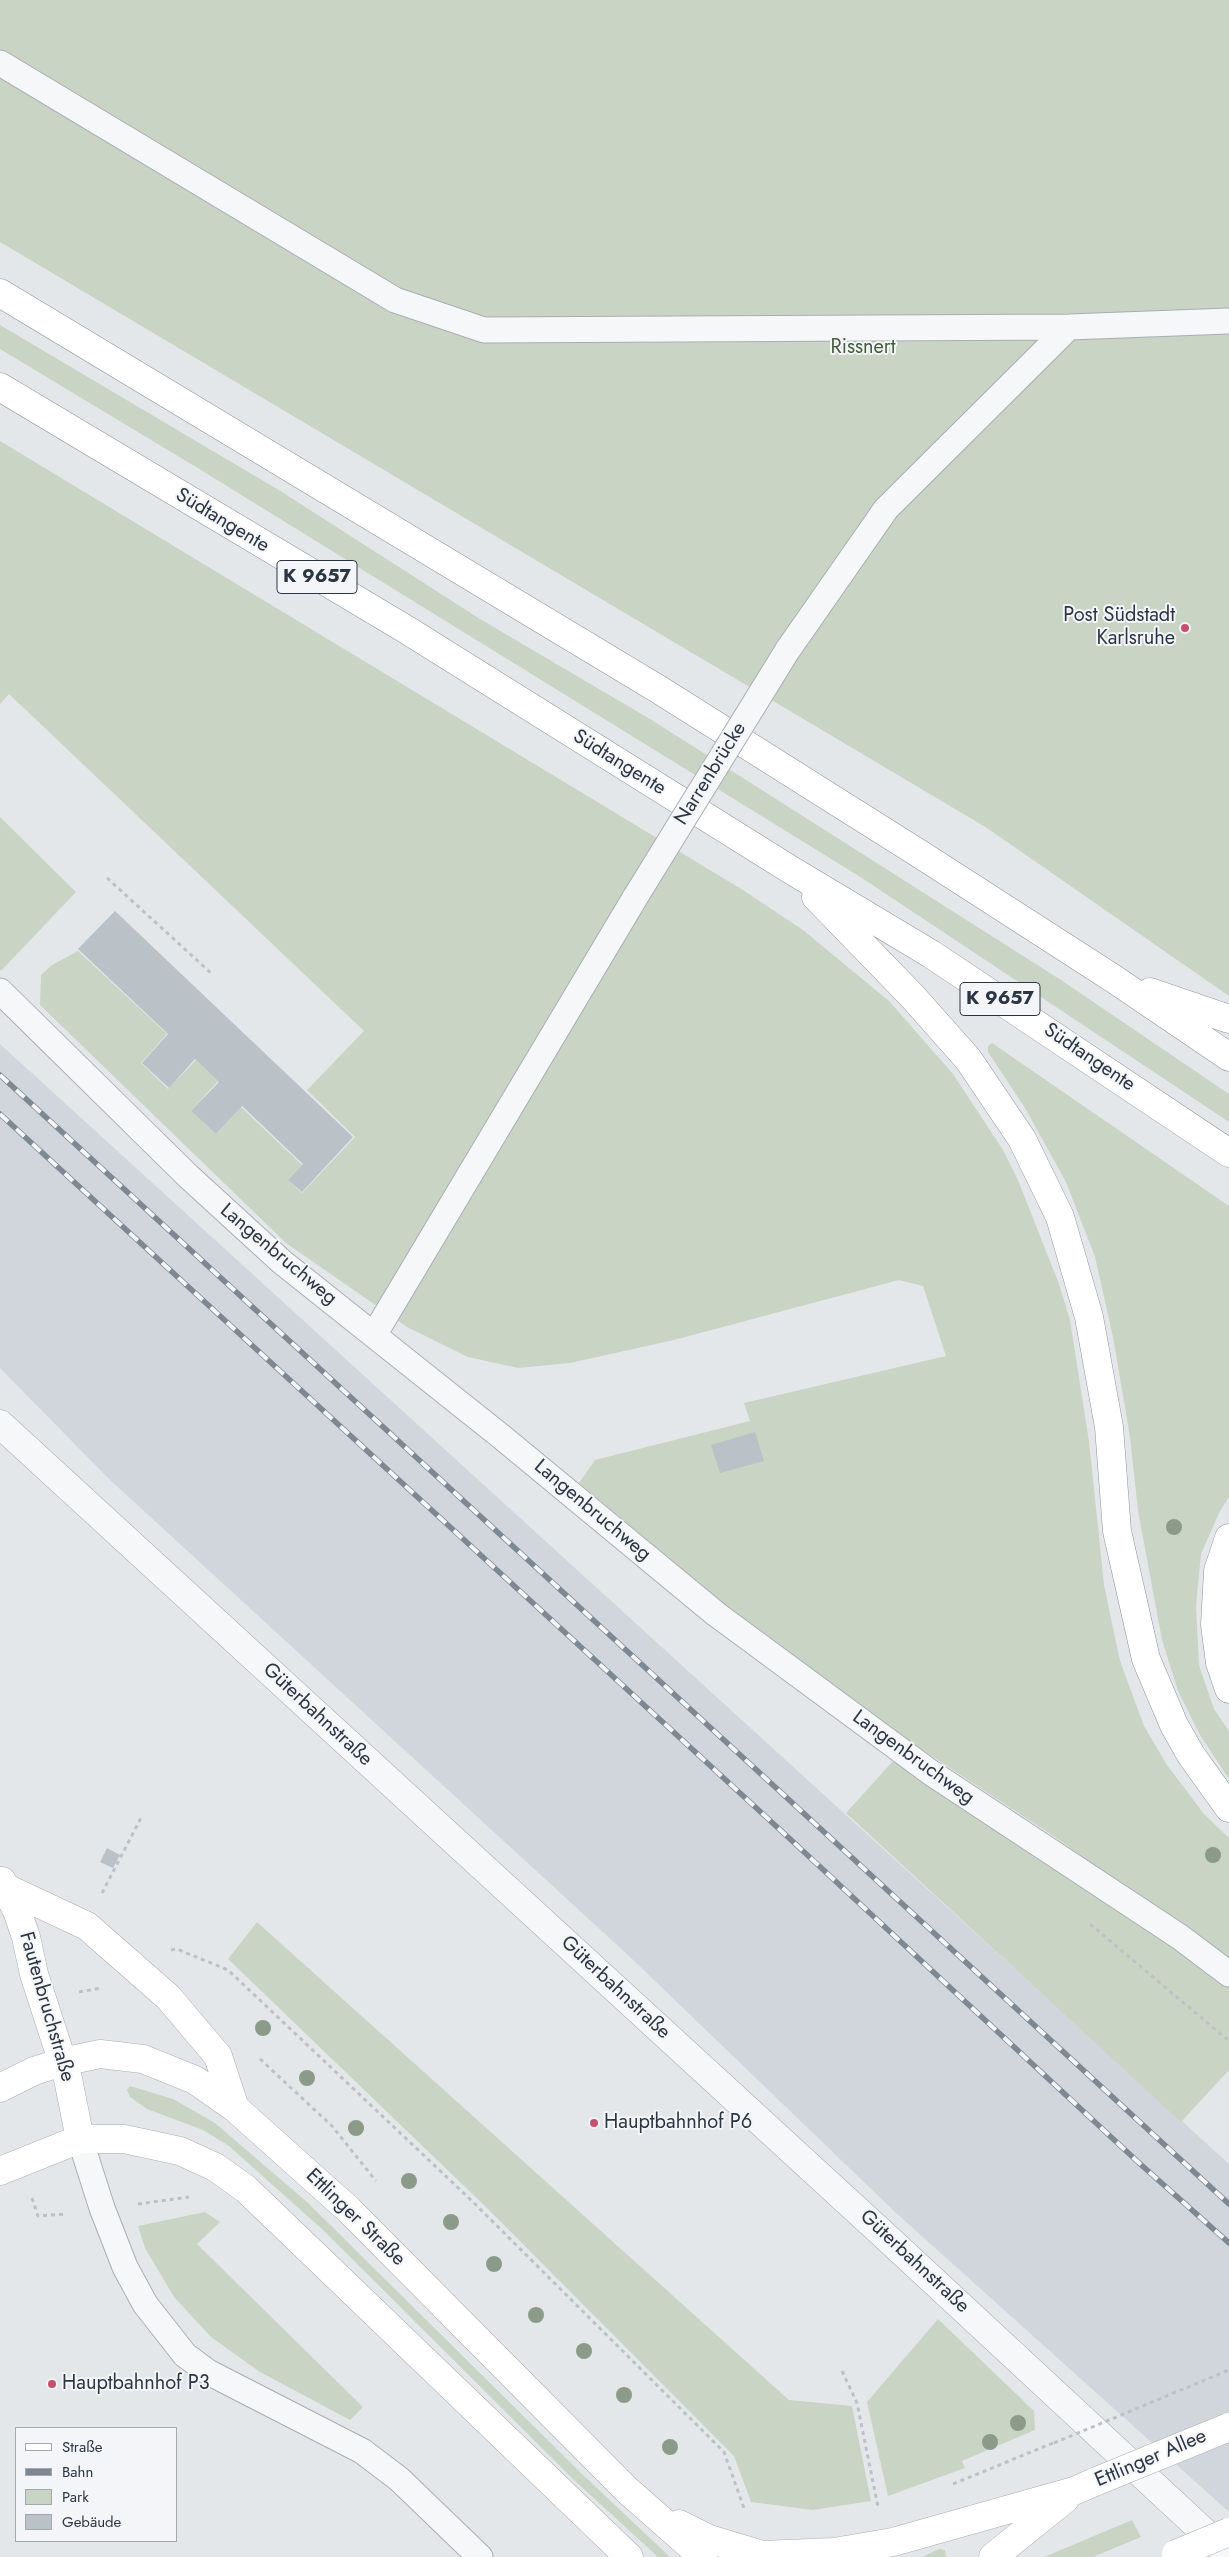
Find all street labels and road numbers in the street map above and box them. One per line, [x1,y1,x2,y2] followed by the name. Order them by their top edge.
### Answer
[171,484,273,558] street label: Südtangente
[277,560,357,594] road number: K 9657
[670,718,752,830] street label: Narrenbrücke
[568,725,670,801] street label: Südtangente
[960,982,1040,1016] road number: K 9657
[1039,1019,1139,1097] street label: Südtangente
[215,1199,341,1311] street label: Langenbruchweg
[529,1455,655,1567] street label: Langenbruchweg
[257,1658,377,1772] street label: Güterbahnstraße
[847,1706,979,1810] street label: Langenbruchweg
[13,1929,79,2085] street label: Fautenbruchstraße
[555,1931,675,2045] street label: Güterbahnstraße
[300,2164,410,2272] street label: Ettlinger Straße
[854,2205,974,2319] street label: Güterbahnstraße
[1092,2425,1210,2493] street label: Ettlinger Allee

